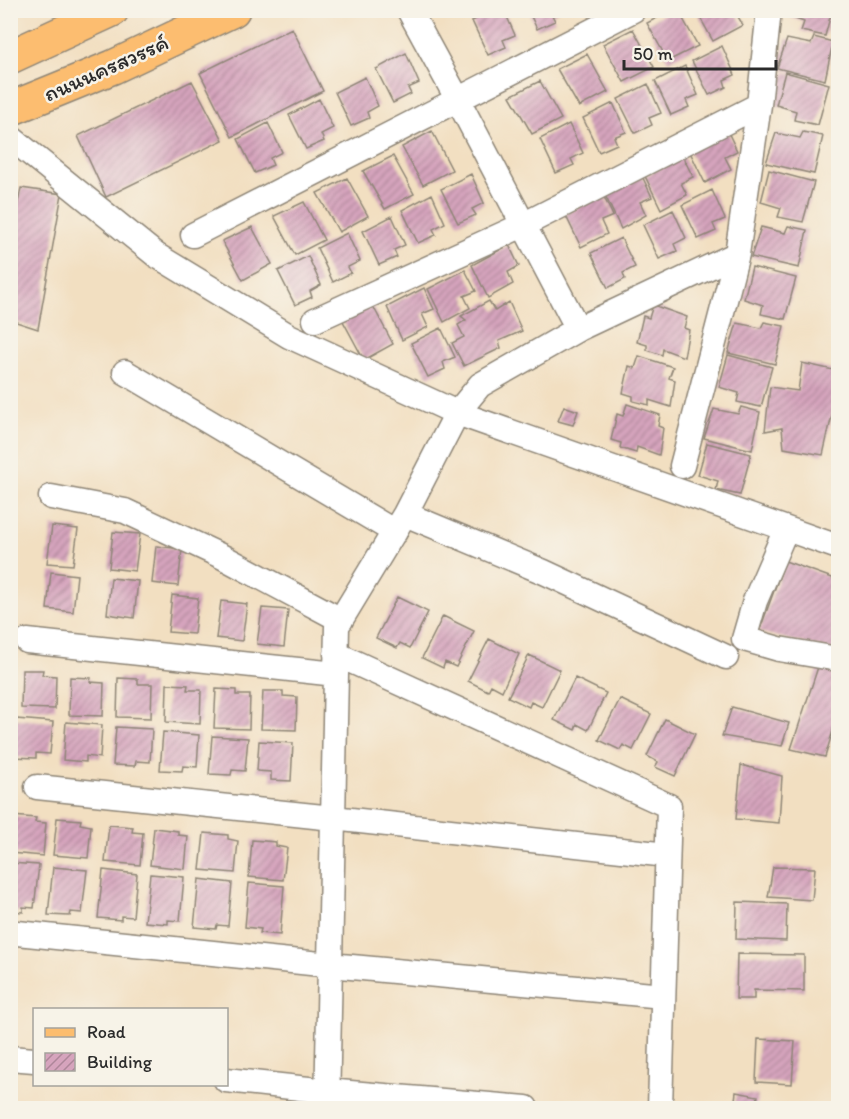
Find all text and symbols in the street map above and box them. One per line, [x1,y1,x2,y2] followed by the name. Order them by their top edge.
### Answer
[39,28,173,108] street label: ถนนนครสวรรค์
[624,33,776,71] scale bar
[633,43,673,65] text: 50 m
[33,1008,228,1086] legend
[87,1021,126,1043] text: Road
[87,1051,153,1073] text: Building

